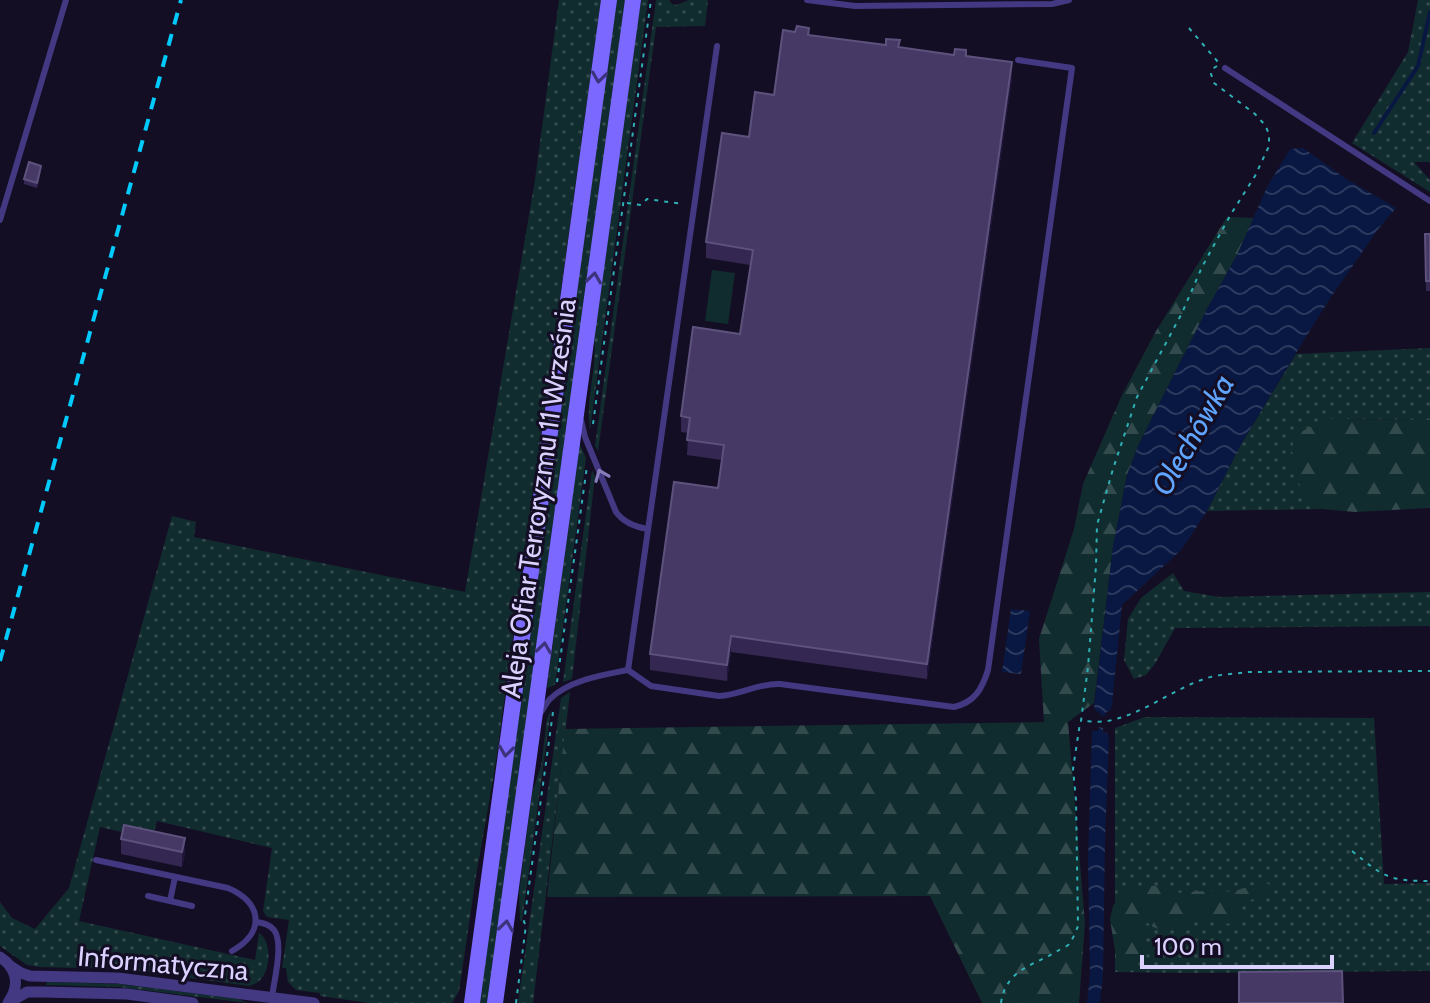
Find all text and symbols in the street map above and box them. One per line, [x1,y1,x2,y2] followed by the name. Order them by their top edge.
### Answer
[590,71,607,84] one-way arrow
[585,271,602,285] one-way arrow
[493,296,583,700] street label: Aleja Ofiar Terroryzmu 11 Września
[1143,368,1242,502] water label: Olechówka
[594,469,611,483] one-way arrow
[535,641,552,654] one-way arrow
[498,745,515,758] one-way arrow
[497,919,514,933] one-way arrow
[1142,919,1332,969] scale bar
[1154,932,1222,961] text: 100 m
[76,939,251,987] street label: Informatyczna

